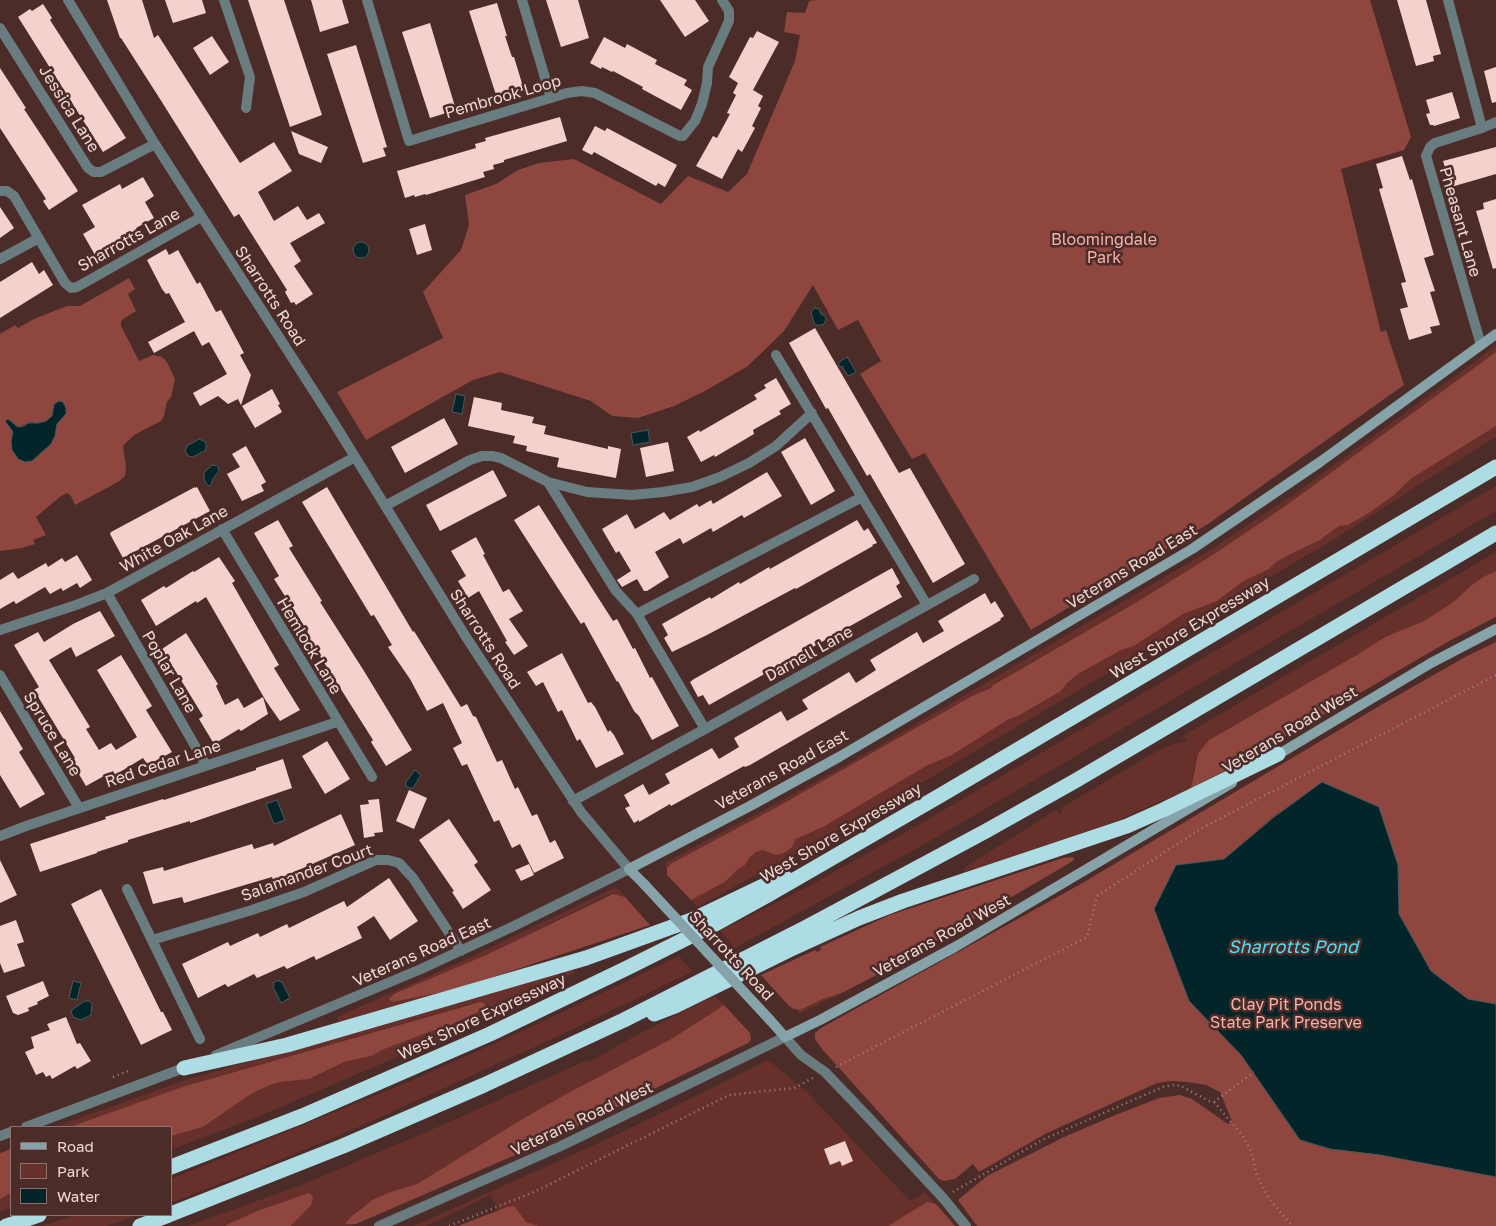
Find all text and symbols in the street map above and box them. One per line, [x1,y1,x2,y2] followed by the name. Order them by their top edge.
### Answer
[35,62,103,156] street label: Jessica Lane
[443,71,563,123] street label: Pembrook Loop
[1435,165,1485,279] street label: Pheasant Lane
[75,204,183,276] street label: Sharrotts Lane
[1051,230,1157,268] park label: Bloomingdale Park
[231,242,309,350] street label: Sharrotts Road
[117,501,231,577] street label: White Oak Lane
[1063,520,1201,614] street label: Veterans Road East
[1107,573,1273,683] street label: West Shore Expressway
[446,585,524,693] street label: Sharrotts Road
[273,594,345,698] street label: Hemlock Lane
[762,622,856,686] street label: Darnell Lane
[138,628,200,716] street label: Poplar Lane
[1219,682,1361,778] street label: Veterans Road West
[19,688,85,780] street label: Spruce Lane
[712,726,852,814] street label: Veterans Road East
[103,736,223,792] street label: Red Cedar Lane
[757,779,925,887] street label: West Shore Expressway
[238,840,376,906] street label: Salamander Court
[870,890,1014,982] street label: Veterans Road West
[685,907,777,1005] street label: Sharrotts Road
[350,913,494,991] street label: Veterans Road East
[1228,936,1358,958] water label: Sharrotts Pond
[395,970,569,1064] street label: West Shore Expressway
[1210,995,1362,1033] park label: Clay Pit Ponds State Park Preserve
[508,1078,656,1160] street label: Veterans Road West
[10,1126,172,1216] legend
[57,1137,94,1155] text: Road
[57,1162,89,1180] text: Park
[57,1187,100,1205] text: Water

